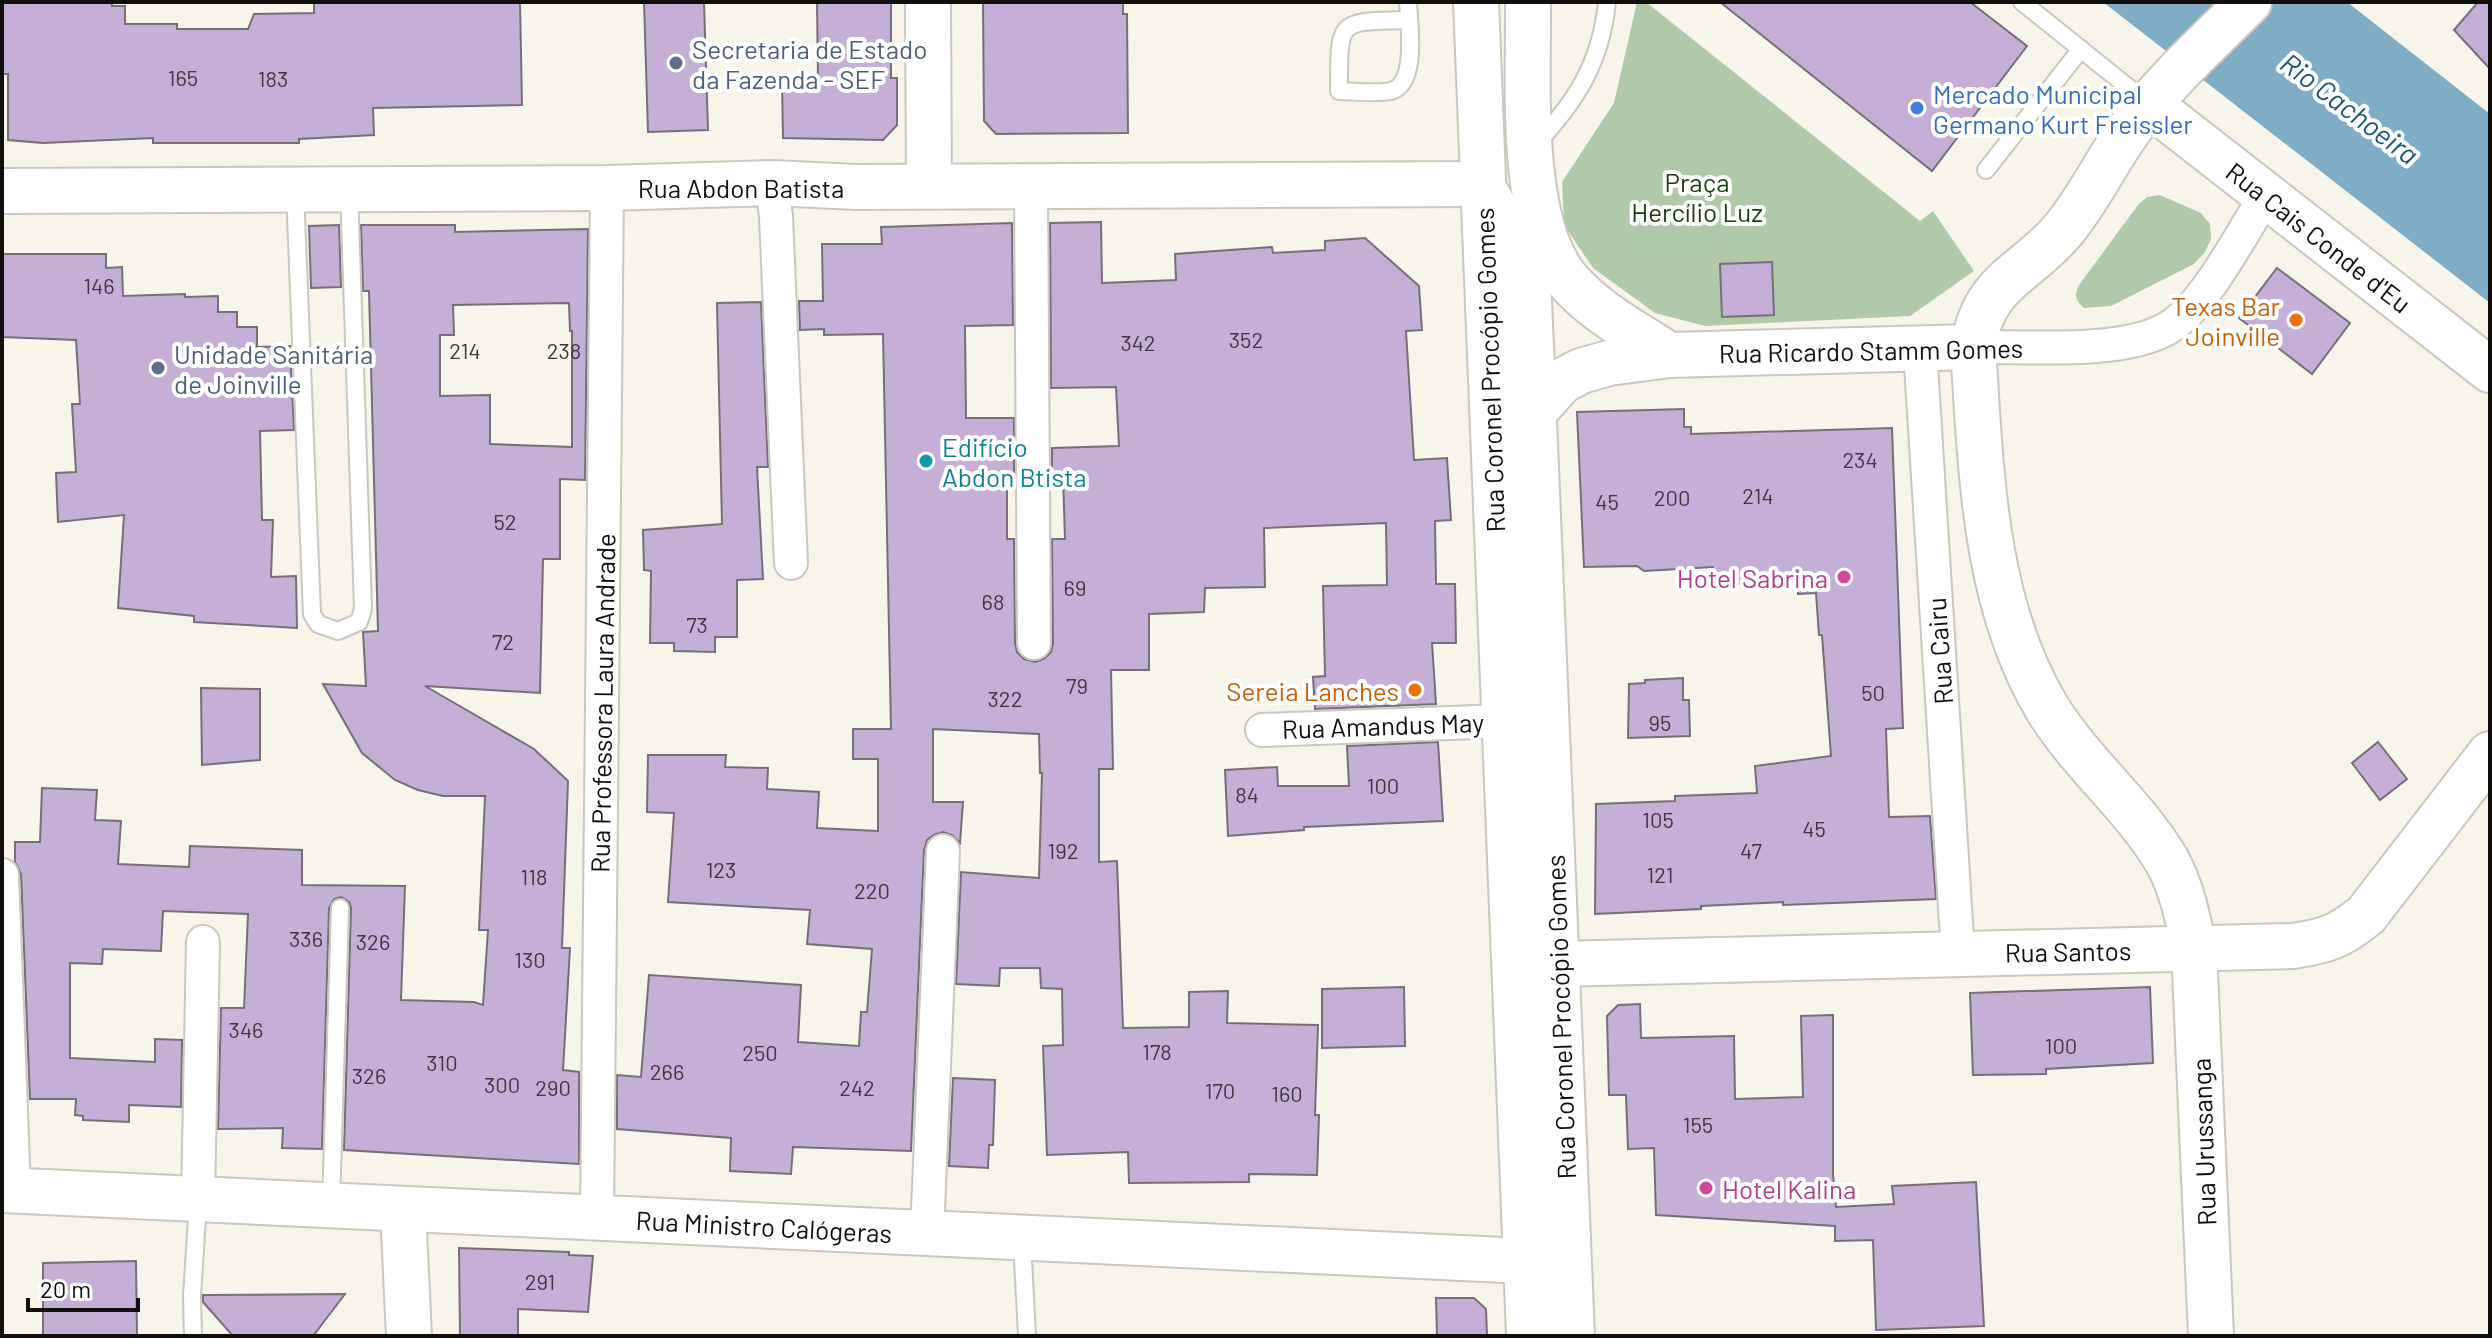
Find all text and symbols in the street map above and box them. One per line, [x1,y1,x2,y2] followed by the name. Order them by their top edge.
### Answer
[692,33,927,94] place label: Secretaria de Estado da Fazenda - SEF
[2274,45,2426,171] water label: Rio Cachoeira
[667,54,685,72] marker: Secretaria de Estado da Fazenda - SEF
[168,64,198,90] house number: 165
[258,65,288,91] house number: 183
[1933,78,2193,139] place label: Mercado Municipal Germano Kurt Freissler
[1908,99,1926,117] marker: Mercado Municipal Germano Kurt Freissler
[2220,155,2418,319] street label: Rua Cais Conde d'Eu
[1631,166,1763,227] park label: Praça Hercílio Luz
[638,172,844,203] street label: Rua Abdon Batista
[1468,207,1510,533] street label: Rua Coronel Procópio Gomes
[83,272,115,298] house number: 146
[2171,290,2281,351] place label: Texas Bar Joinville
[2287,311,2305,329] marker: Texas Bar Joinville
[1229,326,1263,352] house number: 352
[1120,329,1156,355] house number: 342
[1719,332,2023,368] street label: Rua Ricardo Stamm Gomes
[449,337,481,363] house number: 214
[547,337,581,363] house number: 238
[174,338,373,399] place label: Unidade Sanitária de Joinville
[149,359,167,377] marker: Unidade Sanitária de Joinville
[942,431,1087,492] place label: Edifício Abdon Btista
[1842,446,1878,472] house number: 234
[917,452,935,470] marker: Edifício Abdon Btista
[1742,482,1774,508] house number: 214
[1654,484,1690,510] house number: 200
[1595,488,1619,514] house number: 45
[493,508,517,534] house number: 52
[584,533,620,873] street label: Rua Professora Laura Andrade
[1677,562,1828,593] place label: Hotel Sabrina
[1835,568,1853,586] marker: Hotel Sabrina
[1064,574,1086,600] house number: 69
[982,588,1004,614] house number: 68
[1920,596,1958,706] street label: Rua Cairu
[686,611,708,637] house number: 73
[492,628,514,654] house number: 72
[1066,672,1088,698] house number: 79
[1226,675,1399,706] place label: Sereia Lanches
[1861,679,1885,705] house number: 50
[1406,681,1424,699] marker: Sereia Lanches
[988,685,1022,711] house number: 322
[1281,706,1485,744] street label: Rua Amandus May
[1649,709,1671,735] house number: 95
[1367,772,1399,798] house number: 100
[1235,781,1259,807] house number: 84
[1642,806,1674,832] house number: 105
[1802,815,1826,841] house number: 45
[1048,837,1078,863] house number: 192
[1740,837,1762,863] house number: 47
[1539,854,1581,1180] street label: Rua Coronel Procópio Gomes
[706,856,736,882] house number: 123
[1647,861,1673,887] house number: 121
[521,863,547,889] house number: 118
[854,877,890,903] house number: 220
[289,925,323,951] house number: 336
[356,928,390,954] house number: 326
[2004,934,2132,968] street label: Rua Santos
[514,946,546,972] house number: 130
[229,1016,263,1042] house number: 346
[2045,1032,2077,1058] house number: 100
[1142,1038,1172,1064] house number: 178
[742,1039,778,1065] house number: 250
[426,1049,458,1075] house number: 310
[650,1058,684,1084] house number: 266
[2185,1058,2221,1226] street label: Rua Urussanga
[352,1062,386,1088] house number: 326
[484,1071,520,1097] house number: 300
[535,1074,571,1100] house number: 290
[839,1074,875,1100] house number: 242
[1205,1077,1235,1103] house number: 170
[1271,1080,1303,1106] house number: 160
[1683,1111,1713,1137] house number: 155
[1722,1173,1856,1204] place label: Hotel Kalina
[1697,1179,1715,1197] marker: Hotel Kalina
[635,1204,893,1248] street label: Rua Ministro Calógeras
[28,1262,138,1312] scale bar
[525,1268,555,1294] house number: 291
[40,1274,91,1303] text: 20 m

